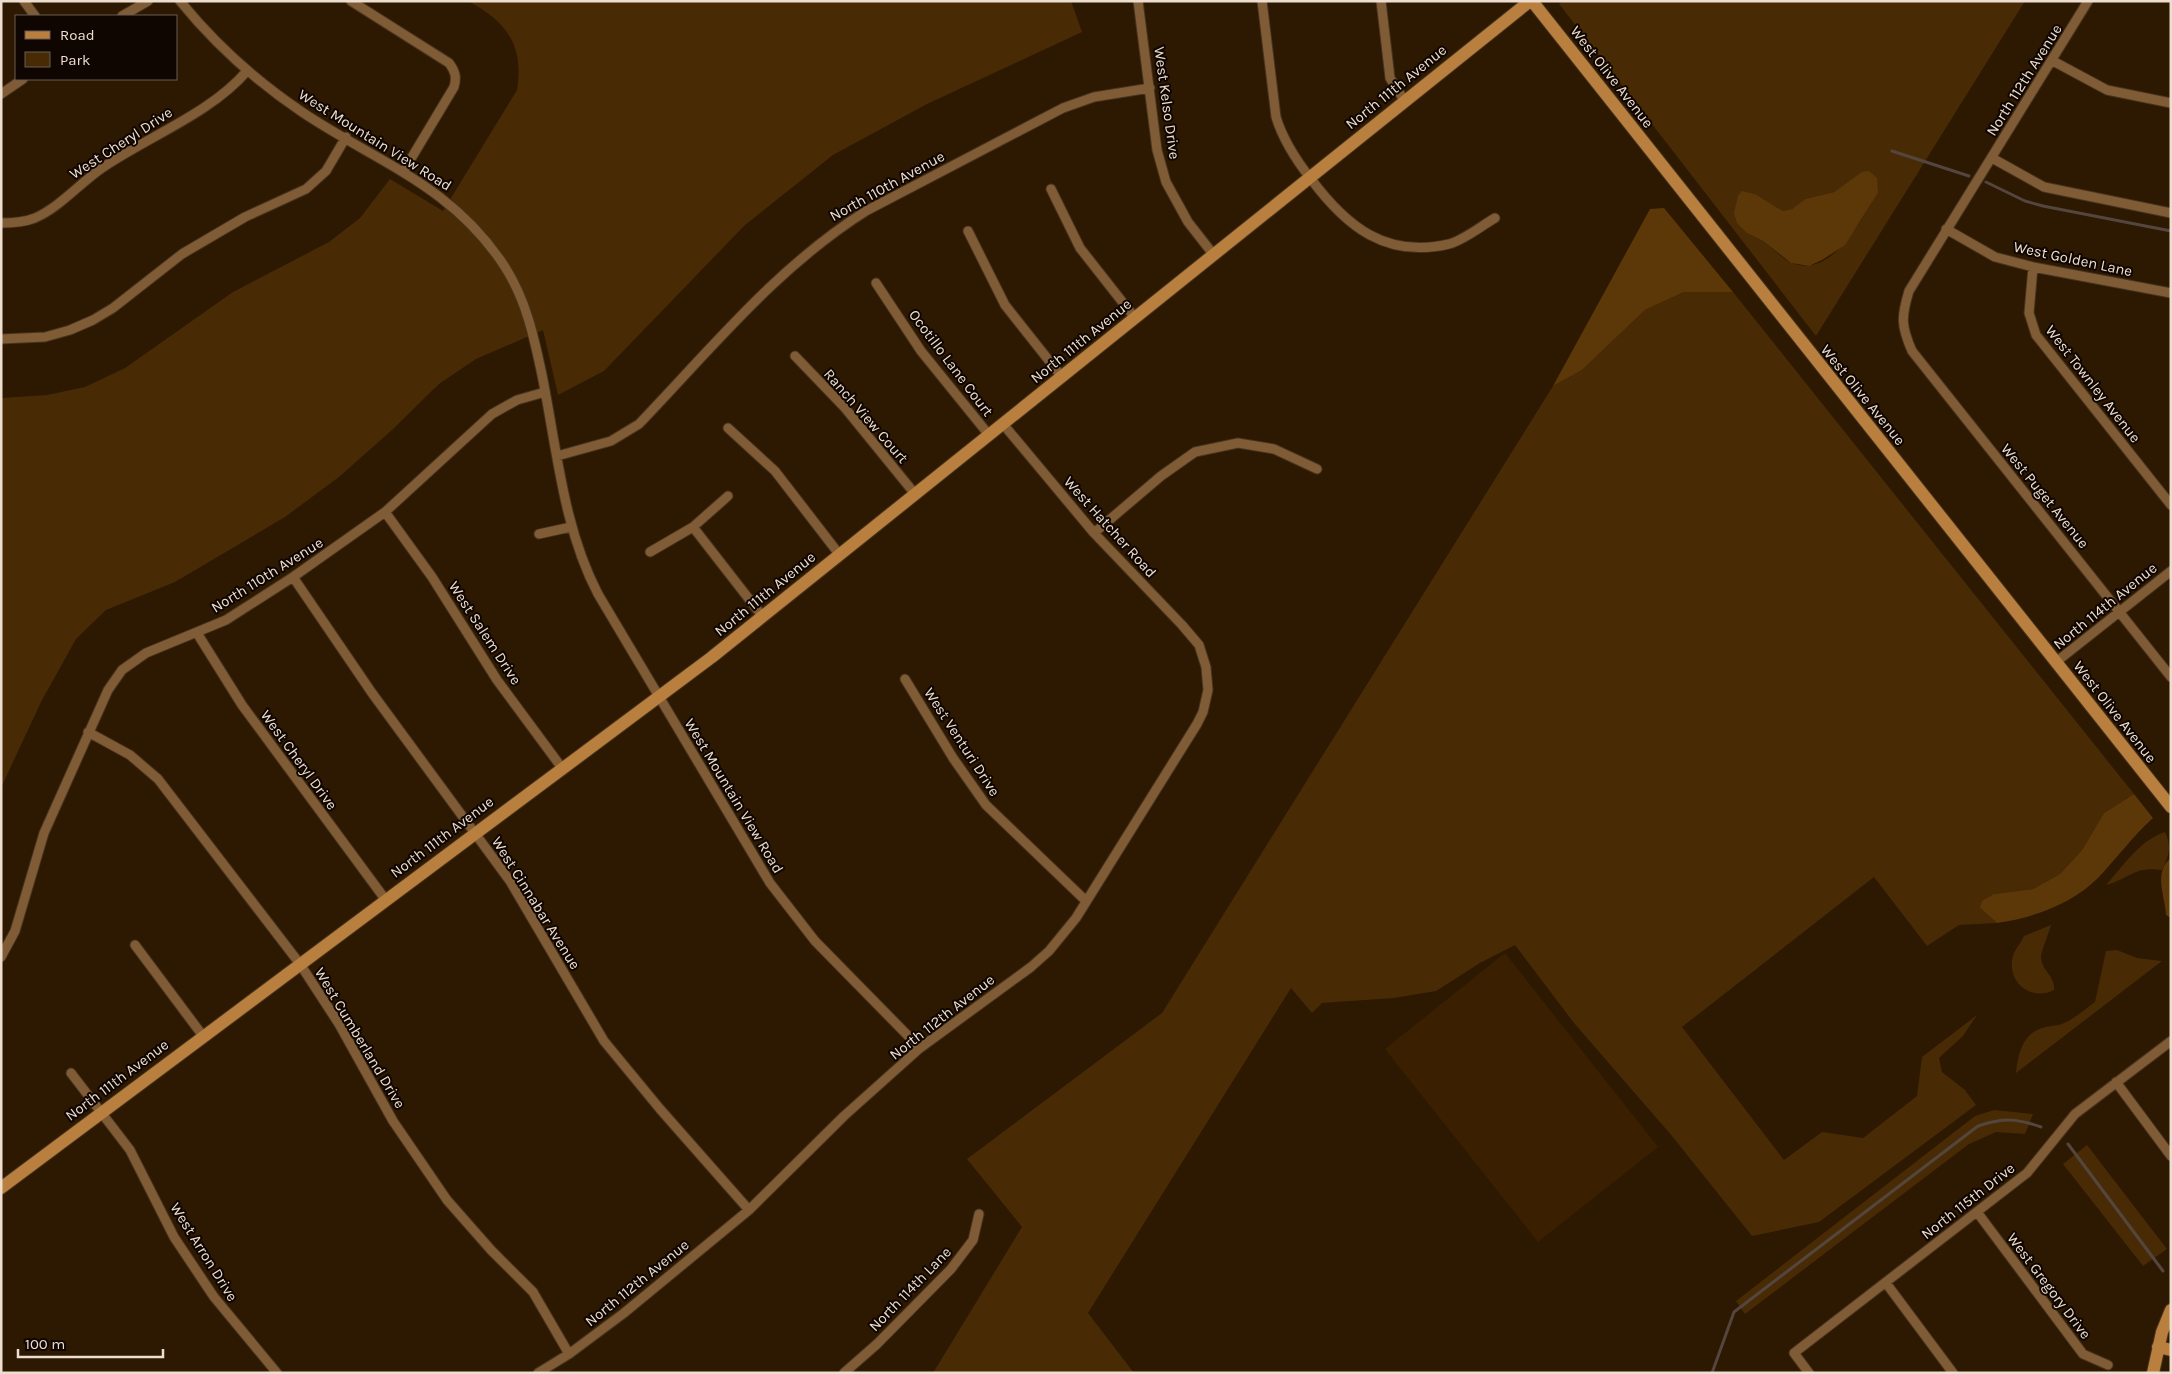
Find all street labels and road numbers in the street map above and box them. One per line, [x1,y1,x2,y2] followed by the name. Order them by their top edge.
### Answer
[1982,21,2066,139] street label: North 112th Avenue
[1567,23,1657,131] street label: West Olive Avenue
[1342,41,1450,133] street label: North 111th Avenue
[1150,46,1184,160] street label: West Kelso Drive
[295,85,455,195] street label: West Mountain View Road
[66,103,176,183] street label: West Cheryl Drive
[826,147,948,225] street label: North 110th Avenue
[2012,238,2134,280] street label: West Golden Lane
[1027,295,1135,387] street label: North 111th Avenue
[905,306,997,420] street label: Ocotillo Lane Court
[2042,322,2144,446] street label: West Townley Avenue
[1817,341,1909,449] street label: West Olive Avenue
[820,365,912,467] street label: Ranch View Court
[1997,440,2093,552] street label: West Puget Avenue
[1060,473,1160,581] street label: West Hatcher Road
[208,533,326,617] street label: North 110th Avenue
[711,548,819,640] street label: North 111th Avenue
[2050,559,2160,653] street label: North 114th Avenue
[445,578,525,688] street label: West Salem Drive
[2070,658,2160,766] street label: West Olive Avenue
[920,684,1004,800] street label: West Venturi Drive
[257,707,341,813] street label: West Cheryl Drive
[681,715,787,877] street label: West Mountain View Road
[387,792,497,882] street label: North 111th Avenue
[488,833,584,973] street label: West Cinnabar Avenue
[311,964,409,1112] street label: West Cumberland Drive
[886,970,998,1064] street label: North 112th Avenue
[62,1035,172,1125] street label: North 111th Avenue
[1918,1159,2018,1243] street label: North 115th Drive
[166,1199,242,1305] street label: West Arron Drive
[2003,1229,2095,1343] street label: West Gregory Drive
[581,1236,693,1330] street label: North 112th Avenue
[865,1243,955,1335] street label: North 114th Lane

